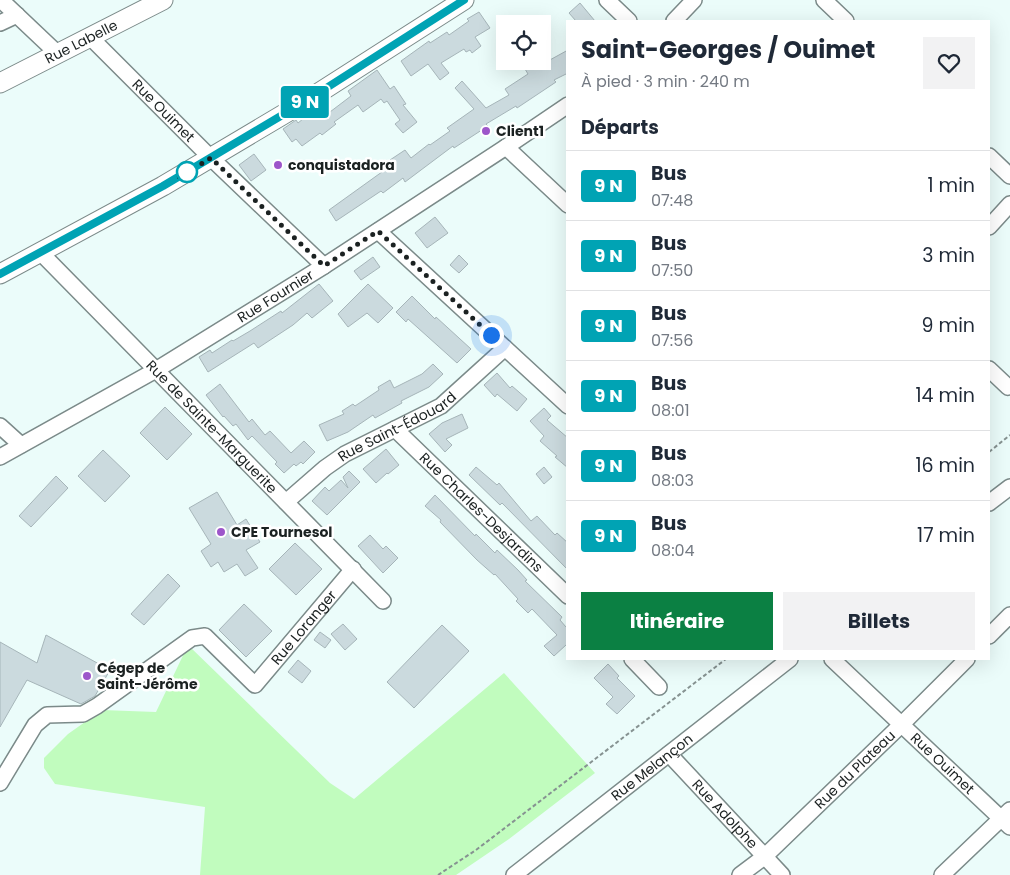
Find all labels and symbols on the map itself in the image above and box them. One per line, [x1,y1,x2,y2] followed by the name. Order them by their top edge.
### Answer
[41,15,121,69] street label: Rue Labelle
[128,75,199,146] street label: Rue Ouimet
[276,86,334,118] line badge: 9 N
[496,121,544,141] place label: Client1
[480,125,492,137] marker: Client1
[288,155,395,175] place label: conquistadora
[272,159,284,171] marker: conquistadora
[176,161,198,183] unlabelled marker
[233,265,317,327] street label: Rue Fournier
[479,323,504,348] your location
[142,356,282,498] street label: Rue de Sainte-Marguerite
[334,387,461,466] street label: Rue Saint-Édouard
[415,448,548,577] street label: Rue Charles-Desjardins
[231,522,333,542] place label: CPE Tournesol
[215,526,227,538] marker: CPE Tournesol
[266,586,341,669] street label: Rue Loranger
[97,658,198,694] place label: Cégep de Saint-Jérôme
[81,670,93,682] marker: Cégep de Saint-Jérôme
[810,726,900,813] street label: Rue du Plateau
[906,728,979,799] street label: Rue Ouimet
[607,729,697,806] street label: Rue Melançon
[687,775,763,853] street label: Rue Adolphe

